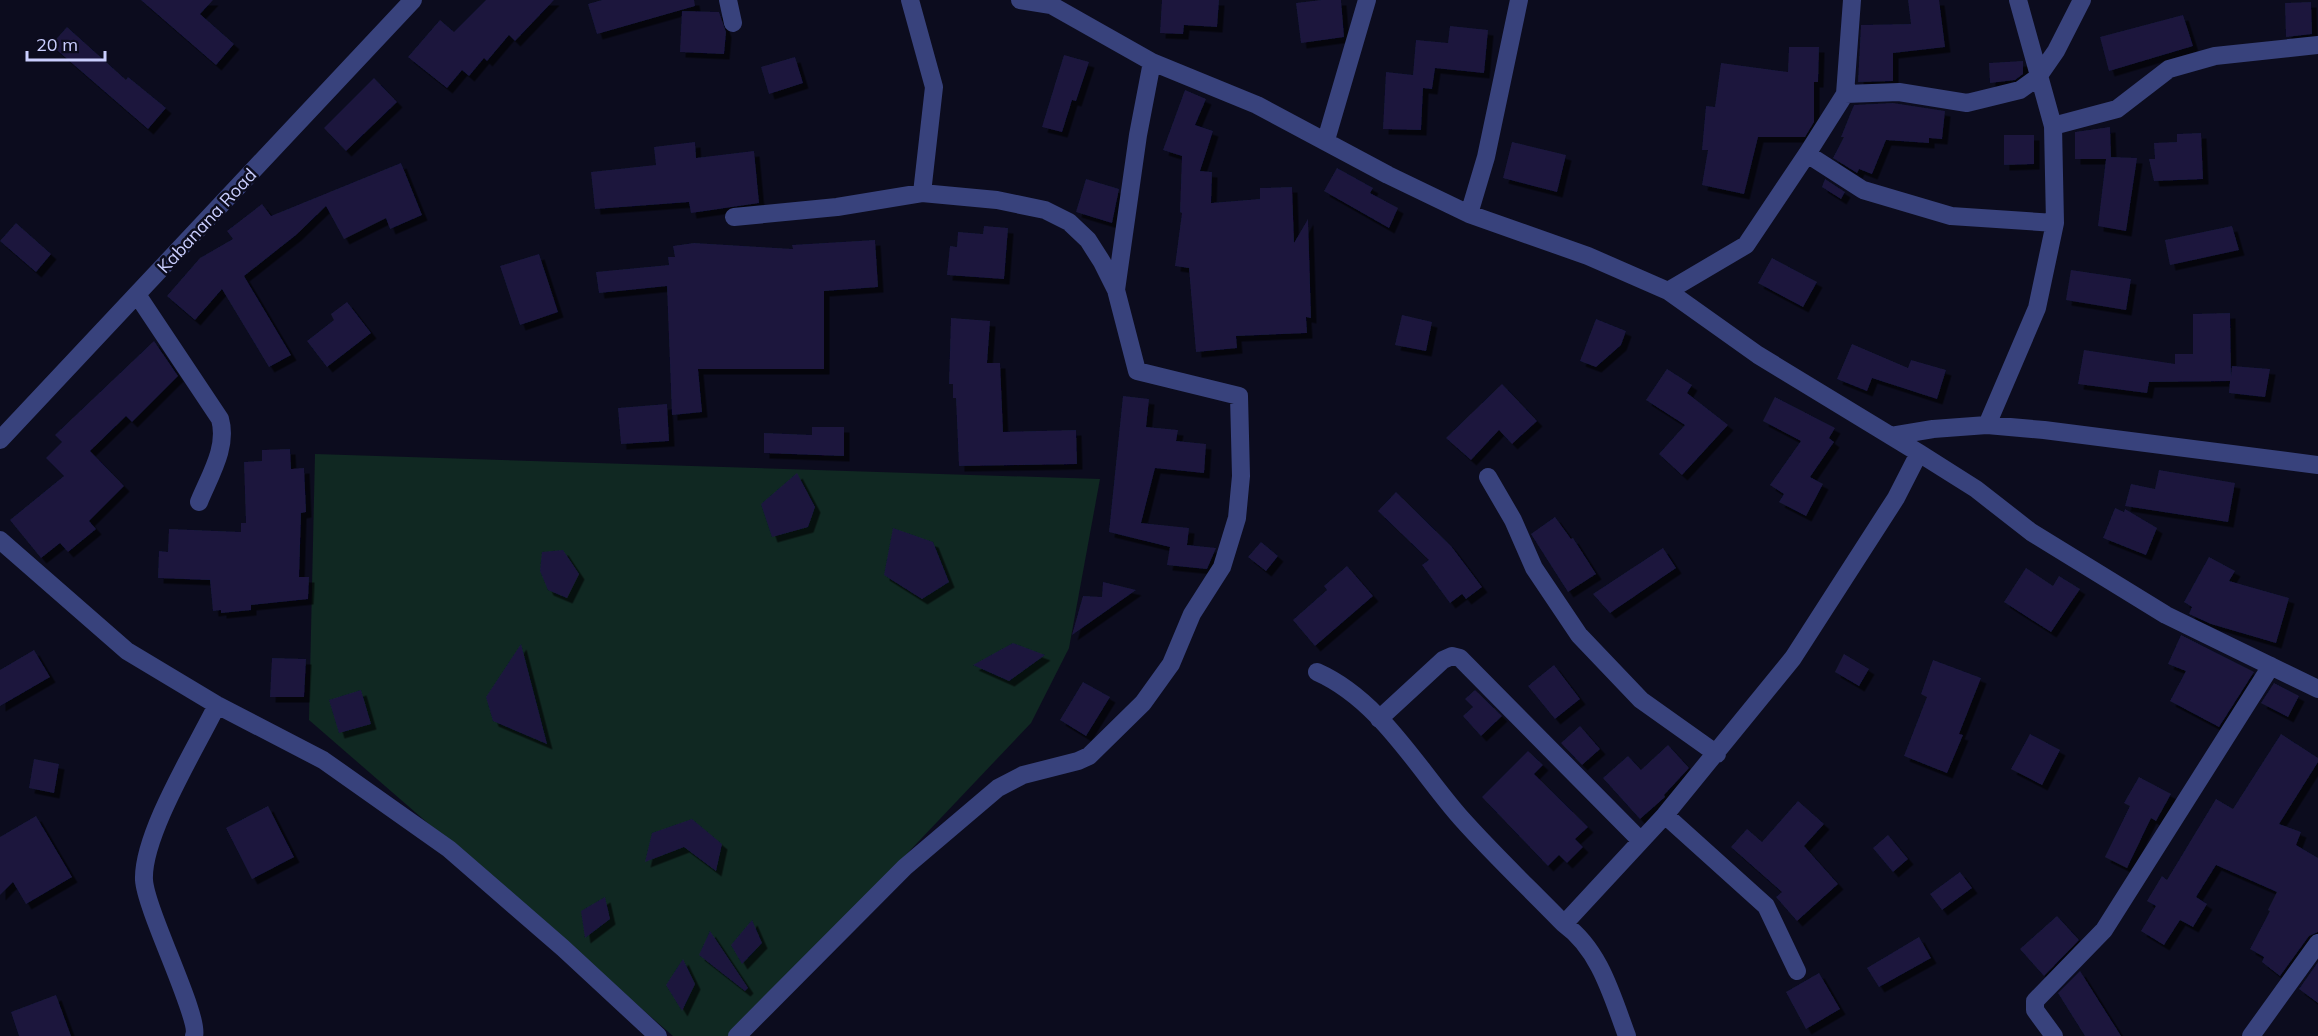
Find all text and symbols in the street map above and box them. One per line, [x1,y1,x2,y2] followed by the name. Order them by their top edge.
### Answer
[27,24,105,62] scale bar
[36,33,78,56] text: 20 m
[152,163,261,278] street label: Kabanana Road

